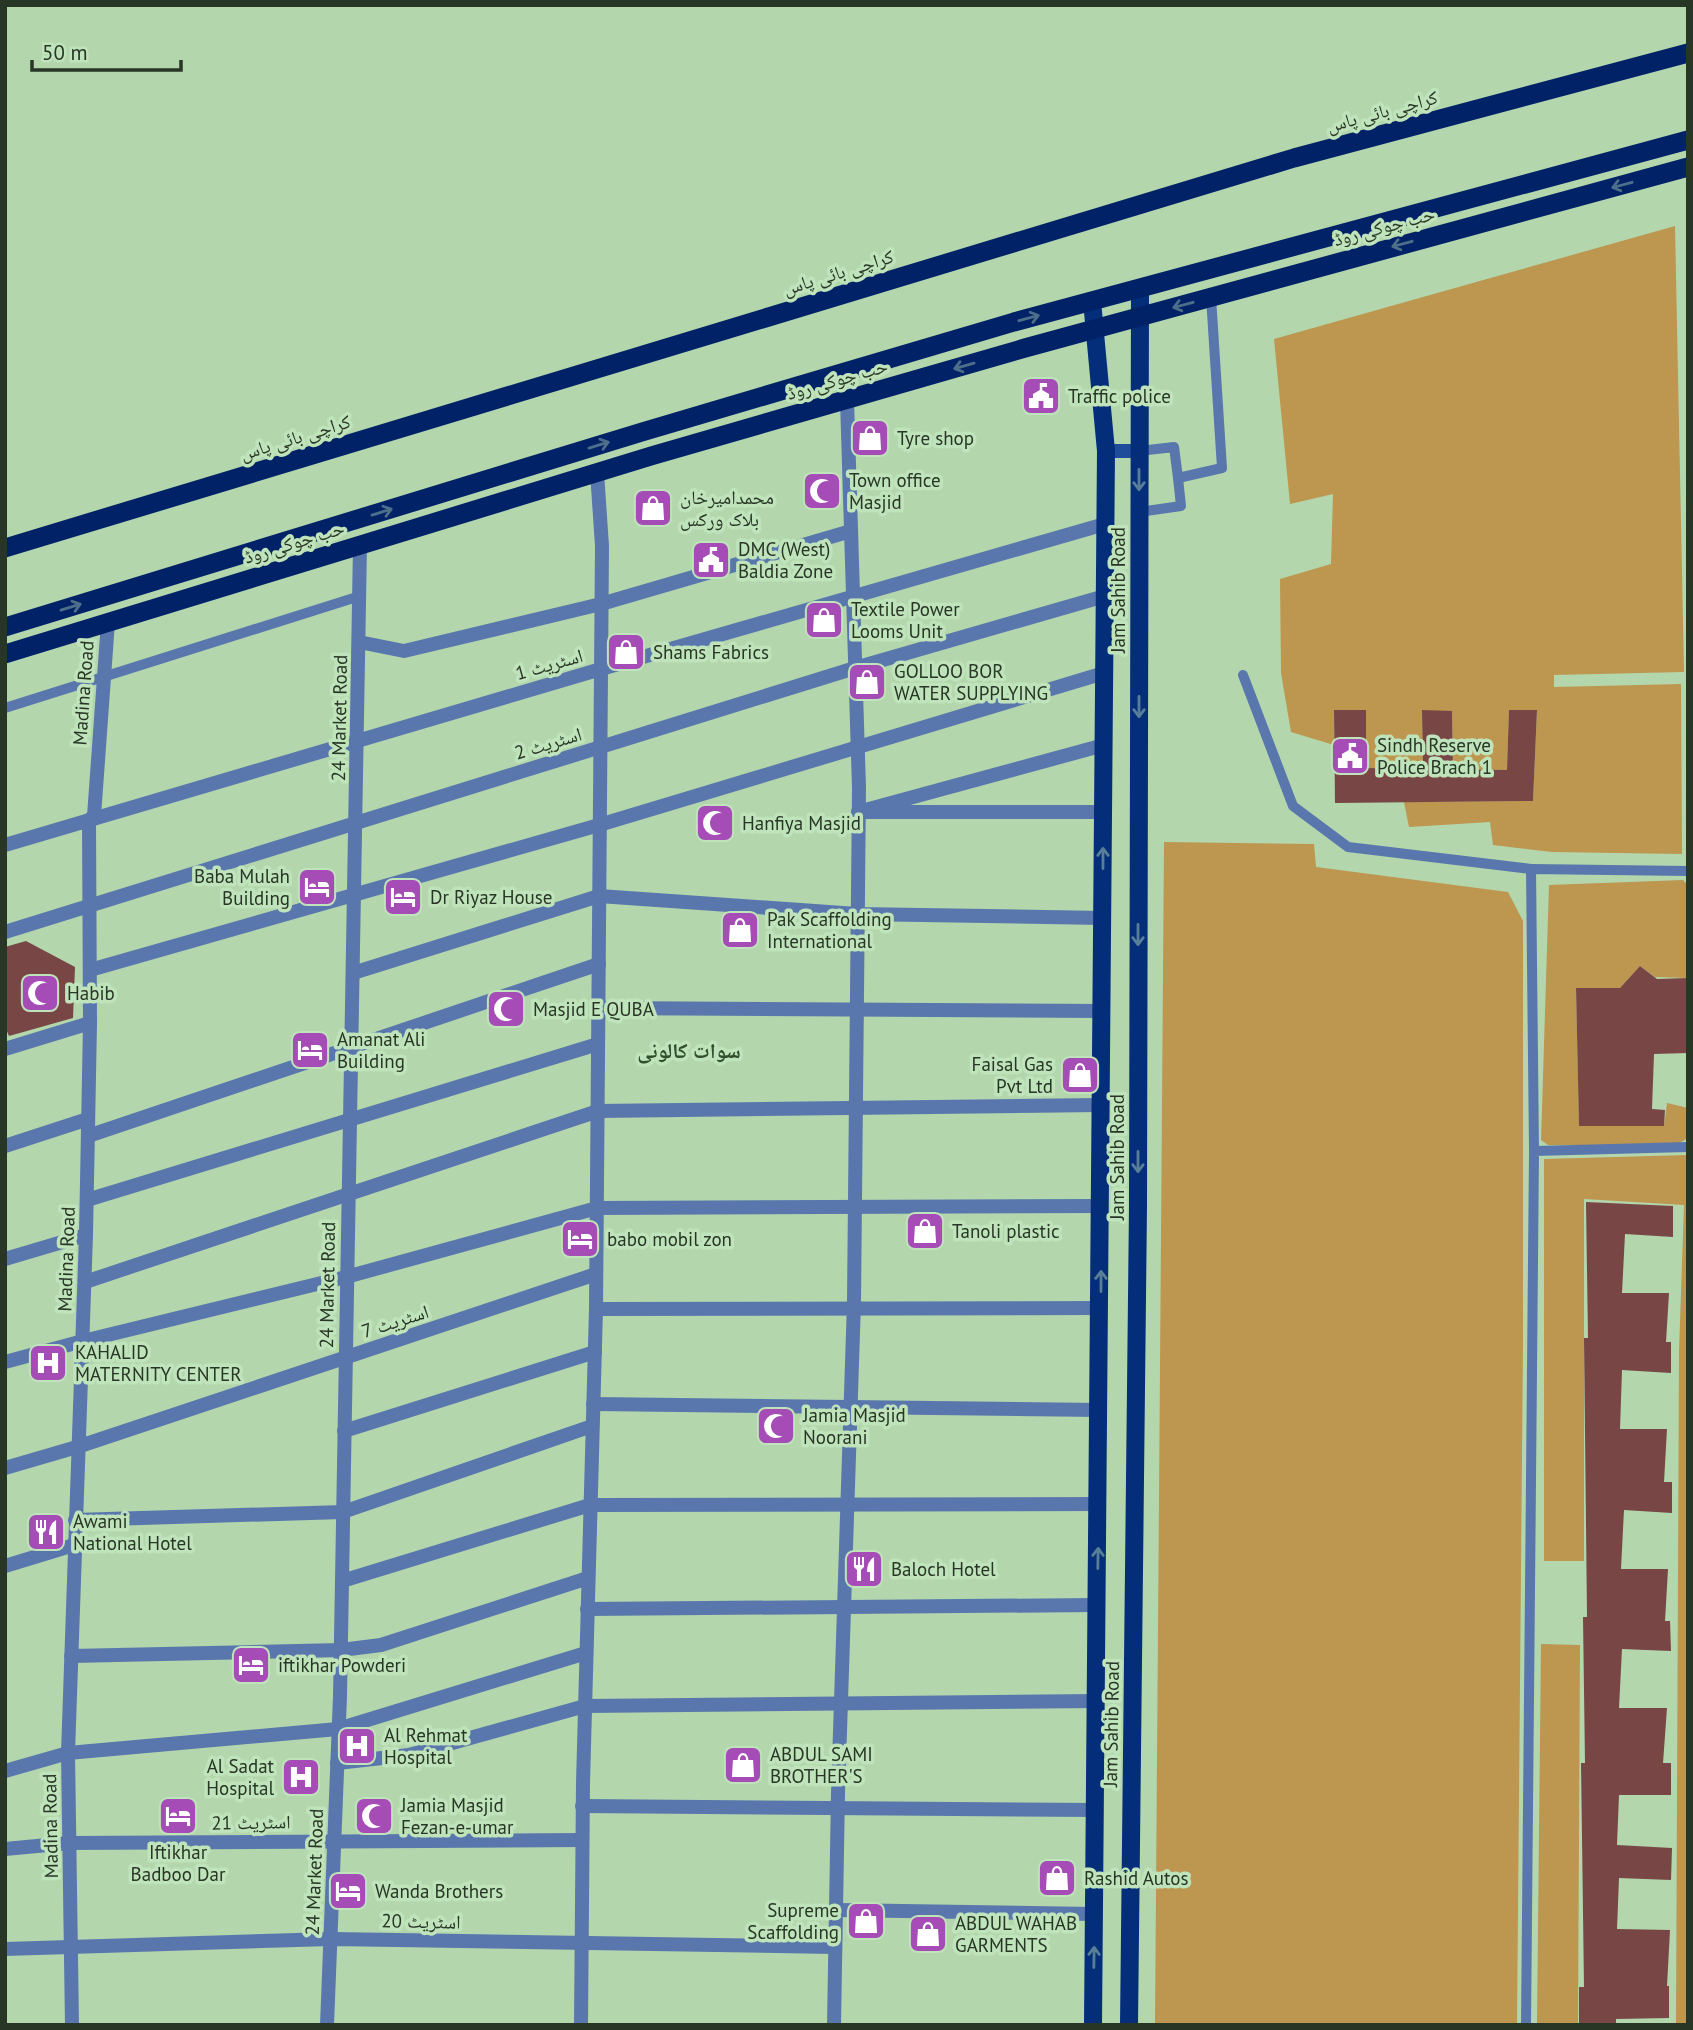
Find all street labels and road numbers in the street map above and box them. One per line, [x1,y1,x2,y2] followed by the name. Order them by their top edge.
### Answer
[1324,85,1440,138] street label: کراچی بائی پاس
[1331,201,1437,251] street label: حب چوکی روڈ
[780,244,896,300] street label: کراچی بائی پاس
[784,353,890,405] street label: حب چوکی روڈ
[237,409,353,465] street label: کراچی بائی پاس
[241,515,347,569] street label: حب چوکی روڈ
[1106,527,1130,654] street label: Jam Sahib Road
[67,640,99,746] street label: Madina Road
[513,643,585,685] street label: اسٹریٹ 1
[326,654,352,782] street label: 24 Market Road
[511,721,585,765] street label: اسٹریٹ 2
[1105,1094,1129,1221] street label: Jam Sahib Road
[52,1206,80,1312] street label: Madina Road
[314,1221,340,1349] street label: 24 Market Road
[358,1299,432,1343] street label: اسٹریٹ 7
[1098,1661,1124,1788] street label: Jam Sahib Road
[37,1773,63,1879] street label: Madina Road
[300,1808,328,1936] street label: 24 Market Road
[211,1809,291,1835] street label: اسٹریٹ 21
[381,1908,461,1934] street label: اسٹریٹ 20

